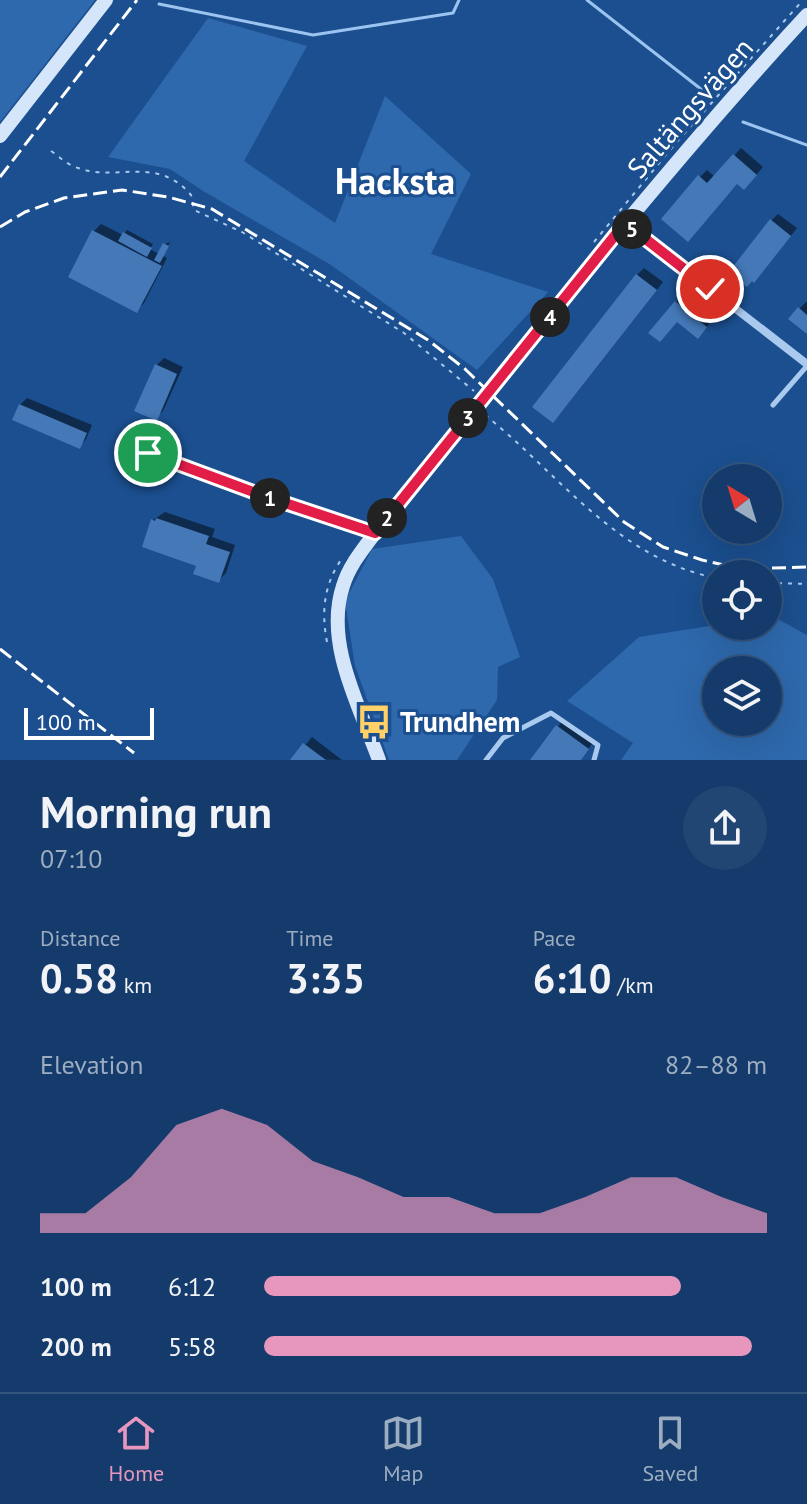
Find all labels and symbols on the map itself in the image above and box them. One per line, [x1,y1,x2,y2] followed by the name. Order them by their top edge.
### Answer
[618,30,761,186] street label: Saltängsvägen
[335,157,455,204] district label: Hacksta
[612,209,652,249] pin: 5
[676,255,744,323] pin
[530,297,570,337] pin: 4
[448,398,488,438] pin: 3
[114,419,182,487] pin
[702,464,782,544] north arrow
[250,478,290,518] pin: 1
[367,498,407,538] pin: 2
[355,703,393,741] bus stop icon: Trundhem
[400,703,520,740] place label: Trundhem
[24,704,154,740] scale bar

